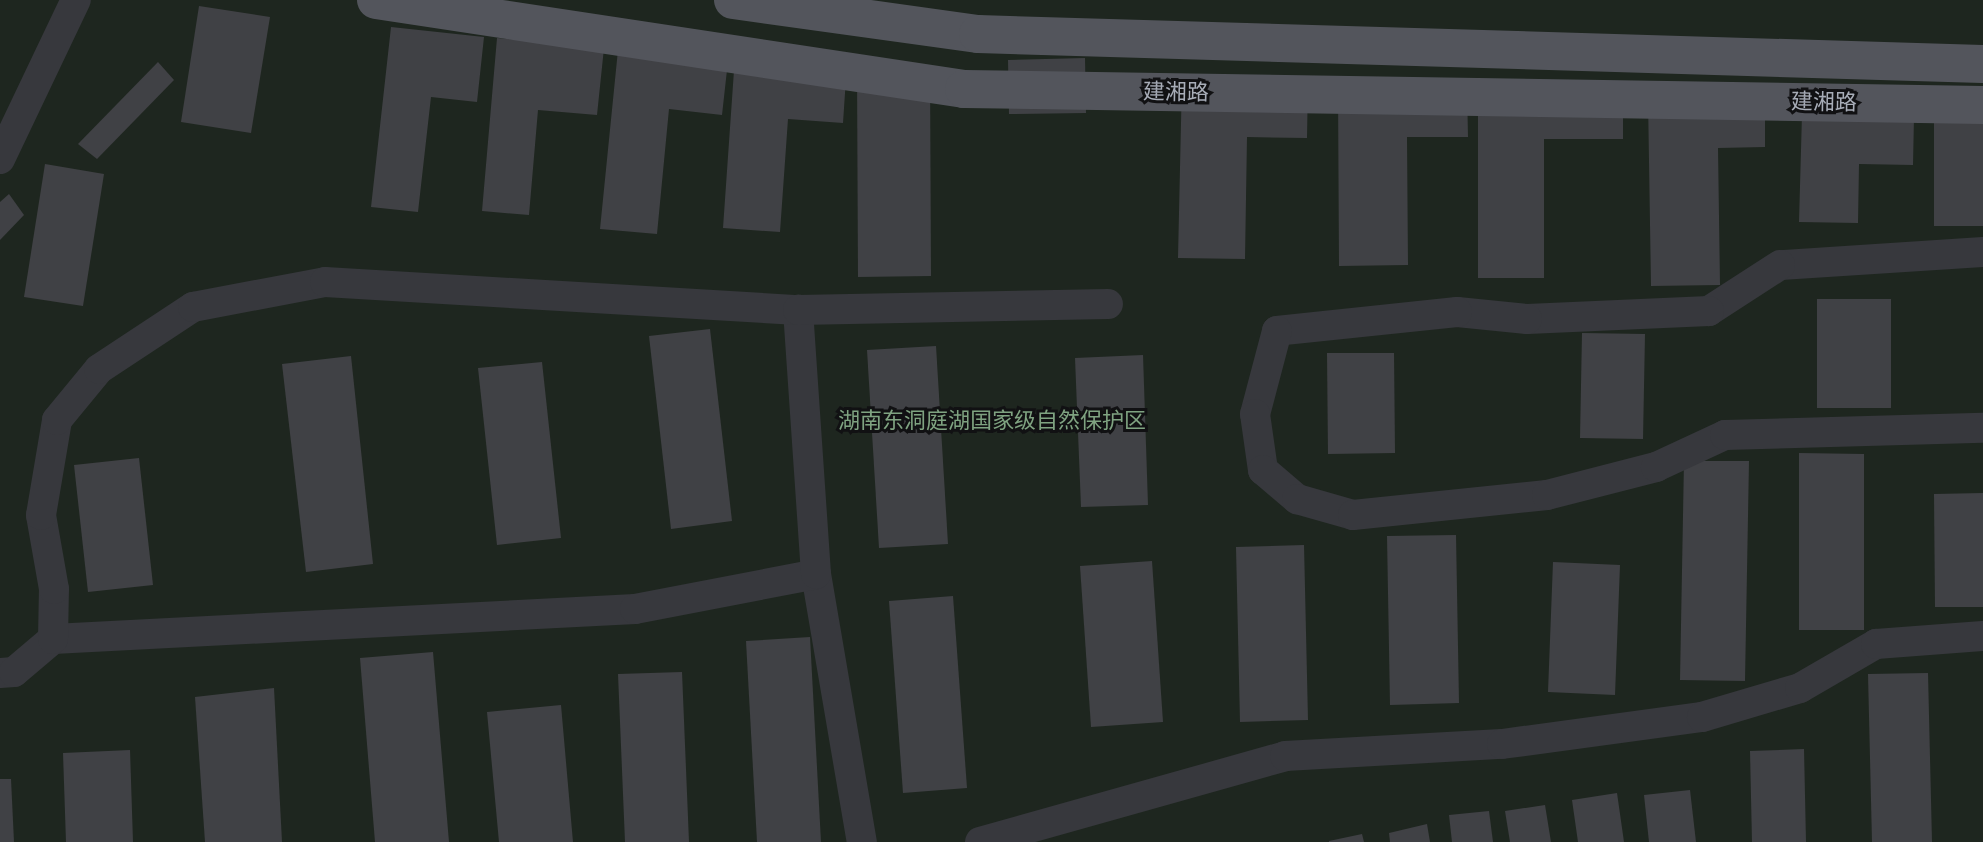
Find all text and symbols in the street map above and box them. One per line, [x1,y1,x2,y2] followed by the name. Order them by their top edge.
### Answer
[1143,78,1209,106] street label: 建湘路
[1791,88,1857,116] street label: 建湘路
[838,408,1146,434] park label: 湖南东洞庭湖国家级自然保护区

